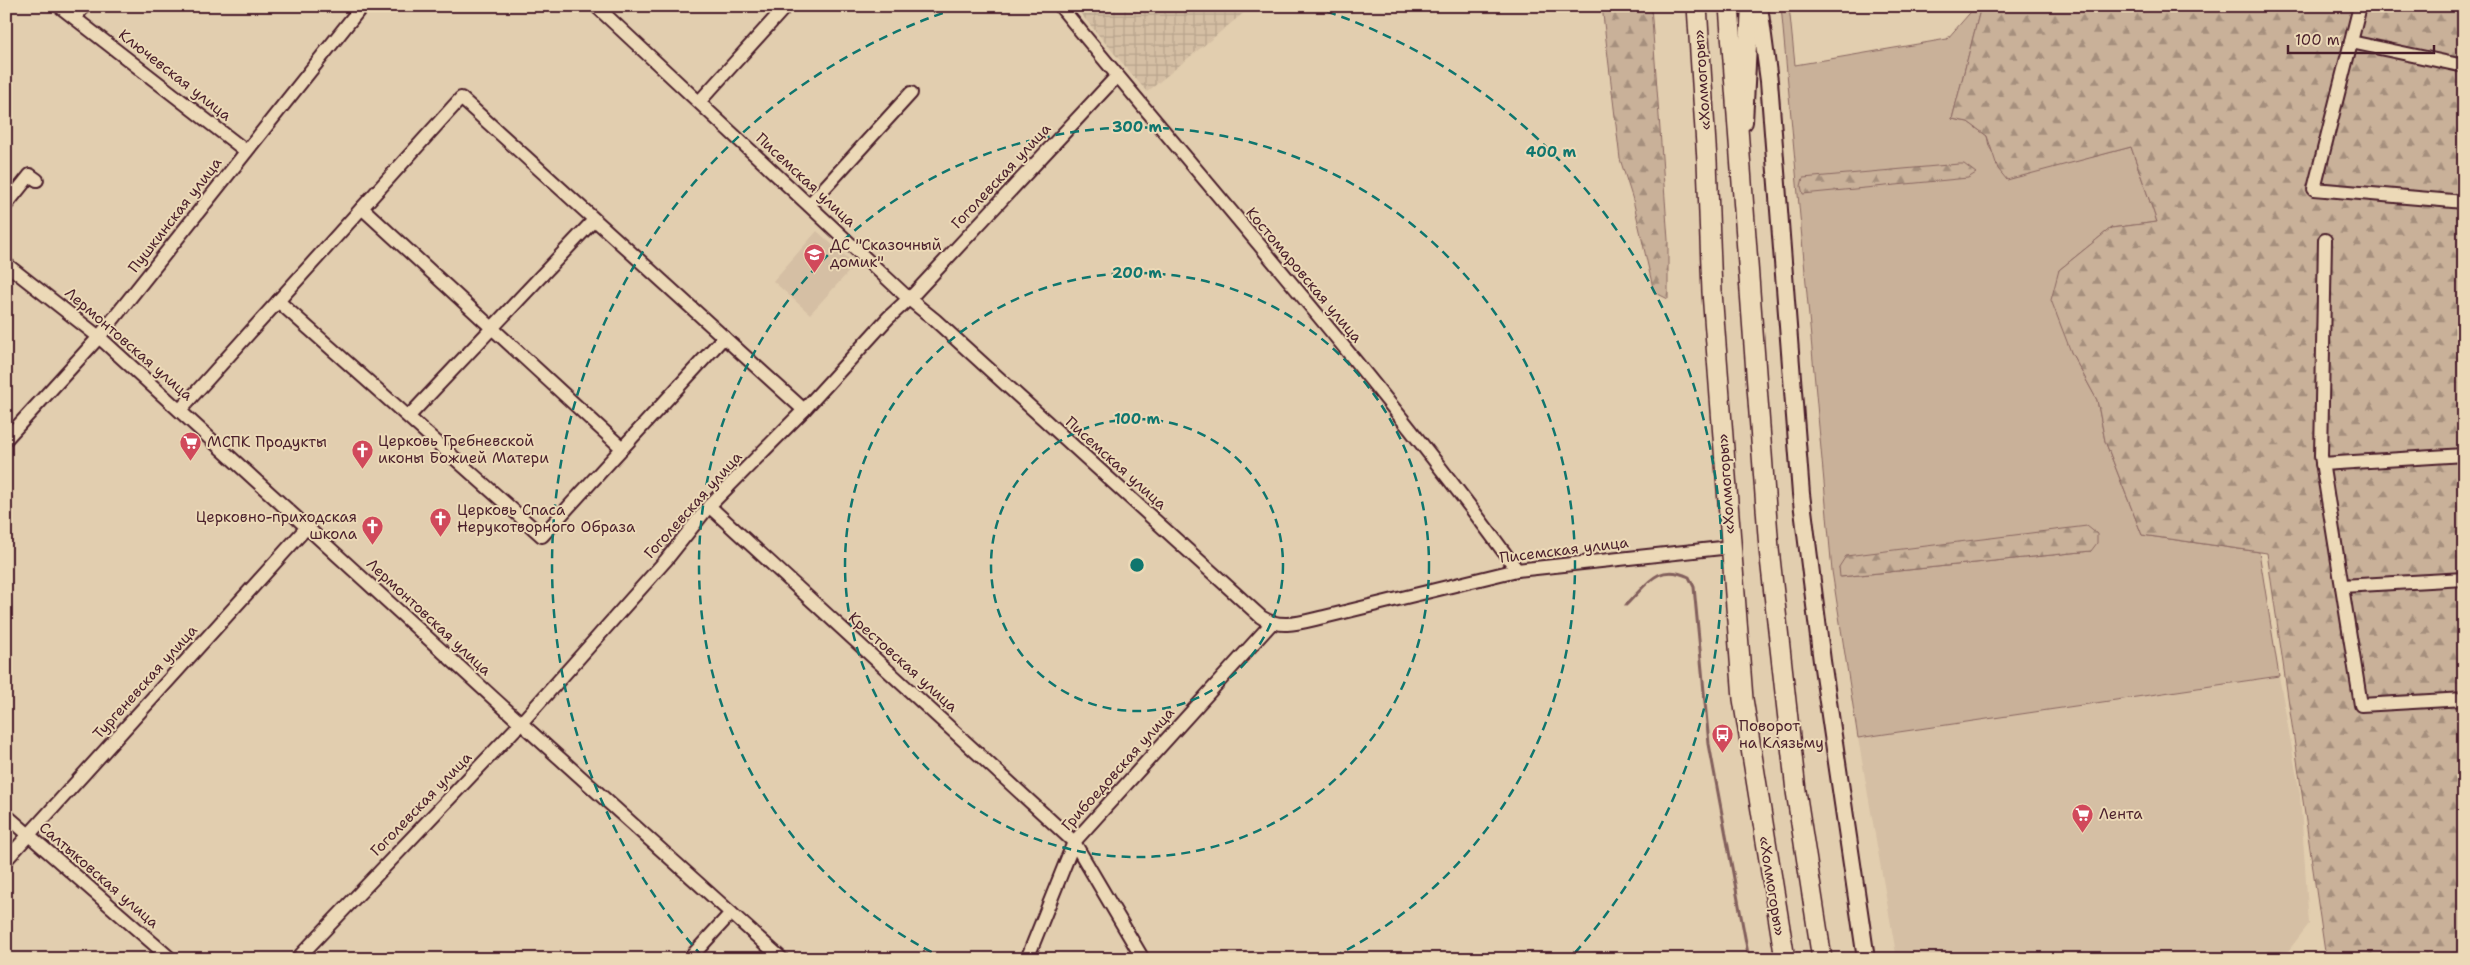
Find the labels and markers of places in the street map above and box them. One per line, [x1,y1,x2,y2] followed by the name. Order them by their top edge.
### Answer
[830,235,942,272] place label: ДС "Сказочный домик"
[802,242,826,273] school or university icon: ДС "Сказочный домик"
[179,430,203,461] supermarket icon: МСПК Продукты
[378,431,549,468] place label: Церковь Гребневской иконы Божией Матери
[207,432,327,452] place label: МСПК Продукты
[350,438,374,469] church icon: Церковь Гребневской иконы Божией Матери
[457,500,636,537] place label: Церковь Спаса Нерукотворного Образа
[196,507,358,544] place label: Церковно-приходская школа
[429,507,453,538] church icon: Церковь Спаса Нерукотворного Образа
[361,514,385,545] church icon: Церковно-приходская школа
[1128,556,1146,574] centre of rings
[1739,716,1824,753] place label: Поворот на Клязьму
[1711,723,1735,754] bus stop icon: Поворот на Клязьму
[2071,802,2095,833] supermarket icon: Лента
[2099,804,2143,824] place label: Лента

